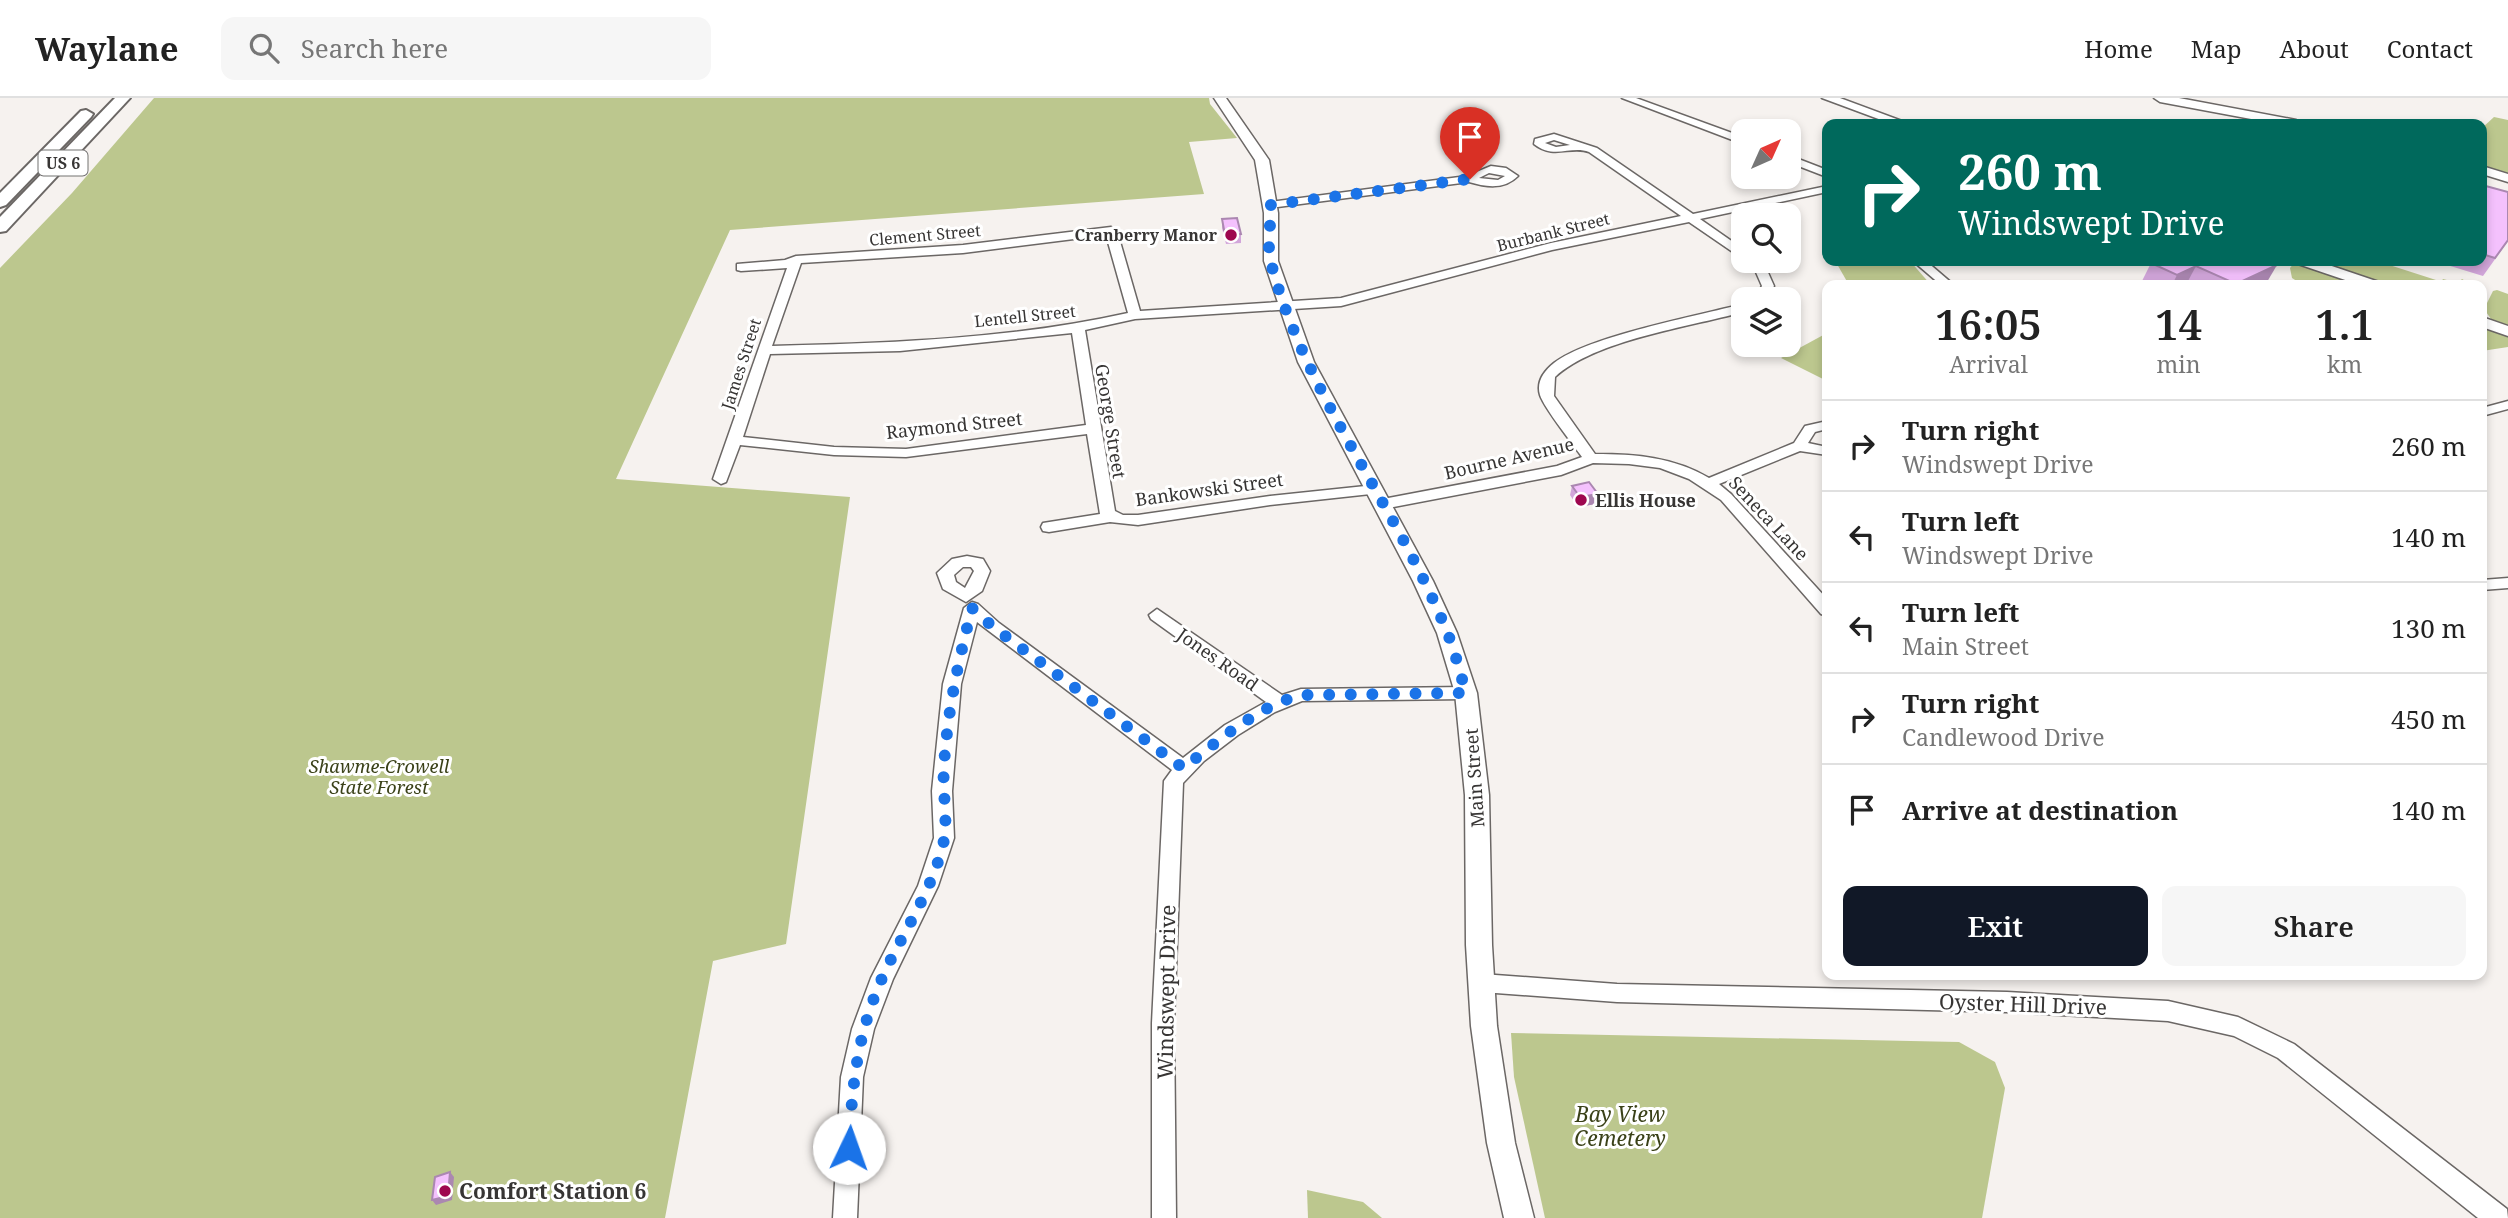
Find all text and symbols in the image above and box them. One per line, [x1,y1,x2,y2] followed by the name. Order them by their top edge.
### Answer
[221,17,711,80] search box
[35,26,179,71] text: Waylane
[245,29,283,67] icon: search
[301,30,448,66] text: Search here
[2084,32,2153,65] text: Home
[2191,32,2242,65] text: Map
[2280,32,2349,65] text: About
[2387,32,2473,65] text: Contact
[1440,107,1500,179] pin
[1451,118,1489,156] icon: arrive
[1731,119,1801,189] north arrow
[1731,119,1801,357] map controls
[1958,138,2102,204] text: 260 m
[1843,147,1934,238] icon: right
[38,151,88,176] road number: US 6
[1958,201,2225,244] text: Windswept Drive
[1731,203,1801,273] button: search
[1494,207,1612,257] street label: Burbank Street
[868,219,982,251] street label: Clement Street
[1075,224,1218,246] place label: Cranberry Manor
[1223,227,1239,243] marker: Cranberry Manor
[1731,287,1801,357] button: layers
[1935,295,2042,352] text: 16:05
[2155,295,2202,352] text: 14
[2315,295,2374,352] text: 1.1
[973,300,1077,332] street label: Lentell Street
[716,315,766,413] street label: James Street
[1949,348,2028,380] text: Arrival
[2157,348,2201,380] text: min
[2327,348,2362,380] text: km
[1090,362,1132,480] street label: George Street
[885,406,1023,444] street label: Raymond Street
[1902,412,2039,448] text: Turn right
[1843,427,1881,465] icon: right
[2391,428,2466,464] text: 260 m
[1442,431,1576,485] street label: Bourne Avenue
[1902,448,2094,480] text: Windswept Drive
[1134,467,1284,511] street label: Bankowski Street
[1724,471,1814,565] street label: Seneca Lane
[1595,488,1696,512] place label: Ellis House
[1573,492,1589,508] marker: Ellis House
[1902,503,2019,539] text: Turn left
[1843,518,1881,556] icon: left
[2391,519,2466,555] text: 140 m
[1902,539,2094,571] text: Windswept Drive
[1902,594,2019,630] text: Turn left
[1843,609,1881,647] icon: left
[2391,610,2466,646] text: 130 m
[1172,622,1263,696] street label: Jones Road
[1902,630,2029,662] text: Main Street
[1902,685,2039,721] text: Turn right
[1843,700,1881,738] icon: right
[2391,701,2466,737] text: 450 m
[1902,721,2104,753] text: Candlewood Drive
[1459,728,1489,828] street label: Main Street
[309,754,450,799] park label: Shawme-Crowell State Forest
[1843,791,1881,829] icon: arrive
[1902,792,2178,828] text: Arrive at destination
[2391,792,2466,828] text: 140 m
[1843,886,2148,966] button: Exit
[2162,886,2466,966] button: Share
[1150,904,1182,1080] street label: Windswept Drive
[1939,987,2107,1021] street label: Oyster Hill Drive
[1574,1100,1666,1152] park label: Bay View Cemetery
[812,1111,886,1185] position arrow
[459,1177,647,1205] place label: Comfort Station 6
[437,1183,453,1199] marker: Comfort Station 6

